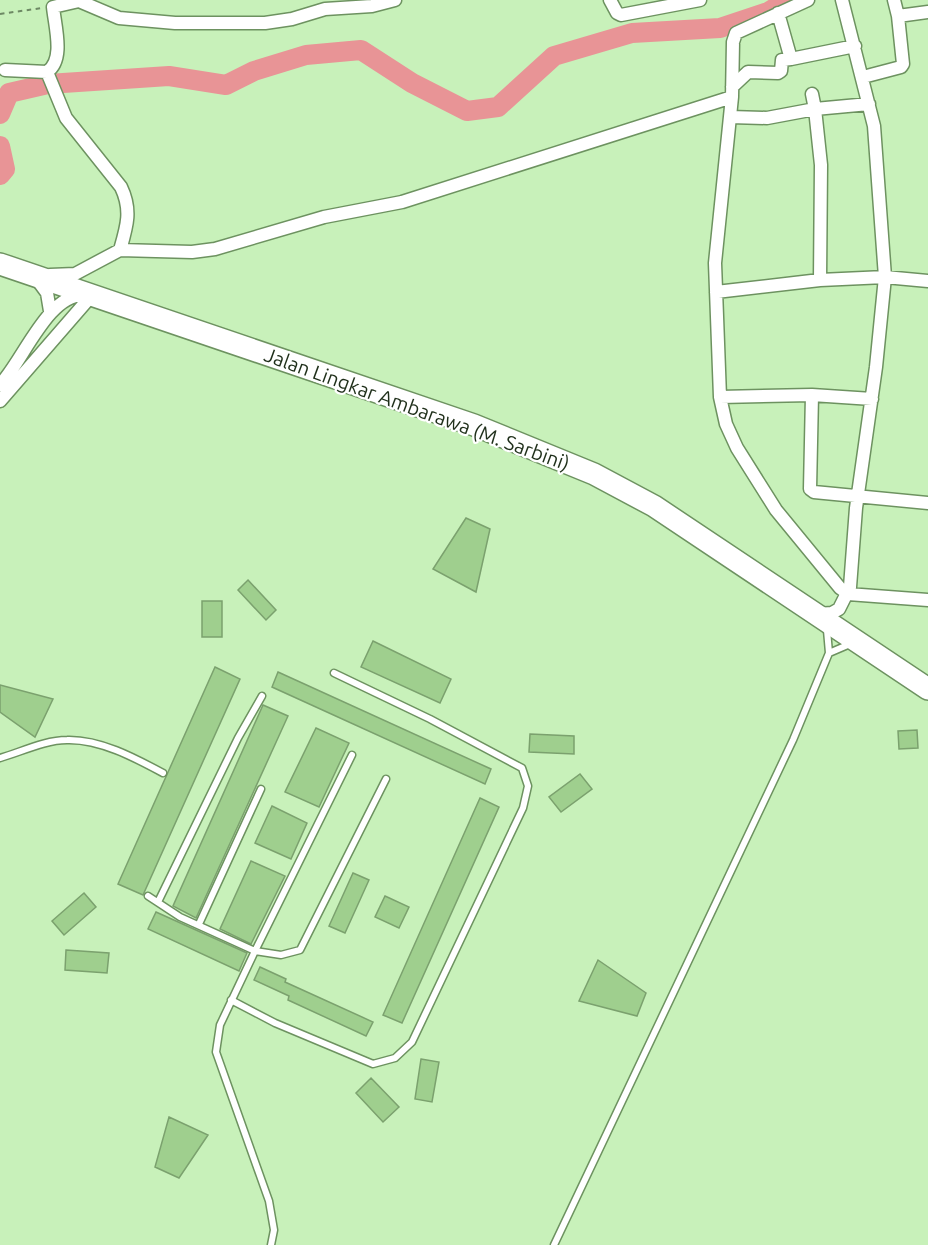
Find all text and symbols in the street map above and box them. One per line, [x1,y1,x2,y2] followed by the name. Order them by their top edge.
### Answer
[261,342,573,475] street label: Jalan Lingkar Ambarawa (M. Sarbini)

